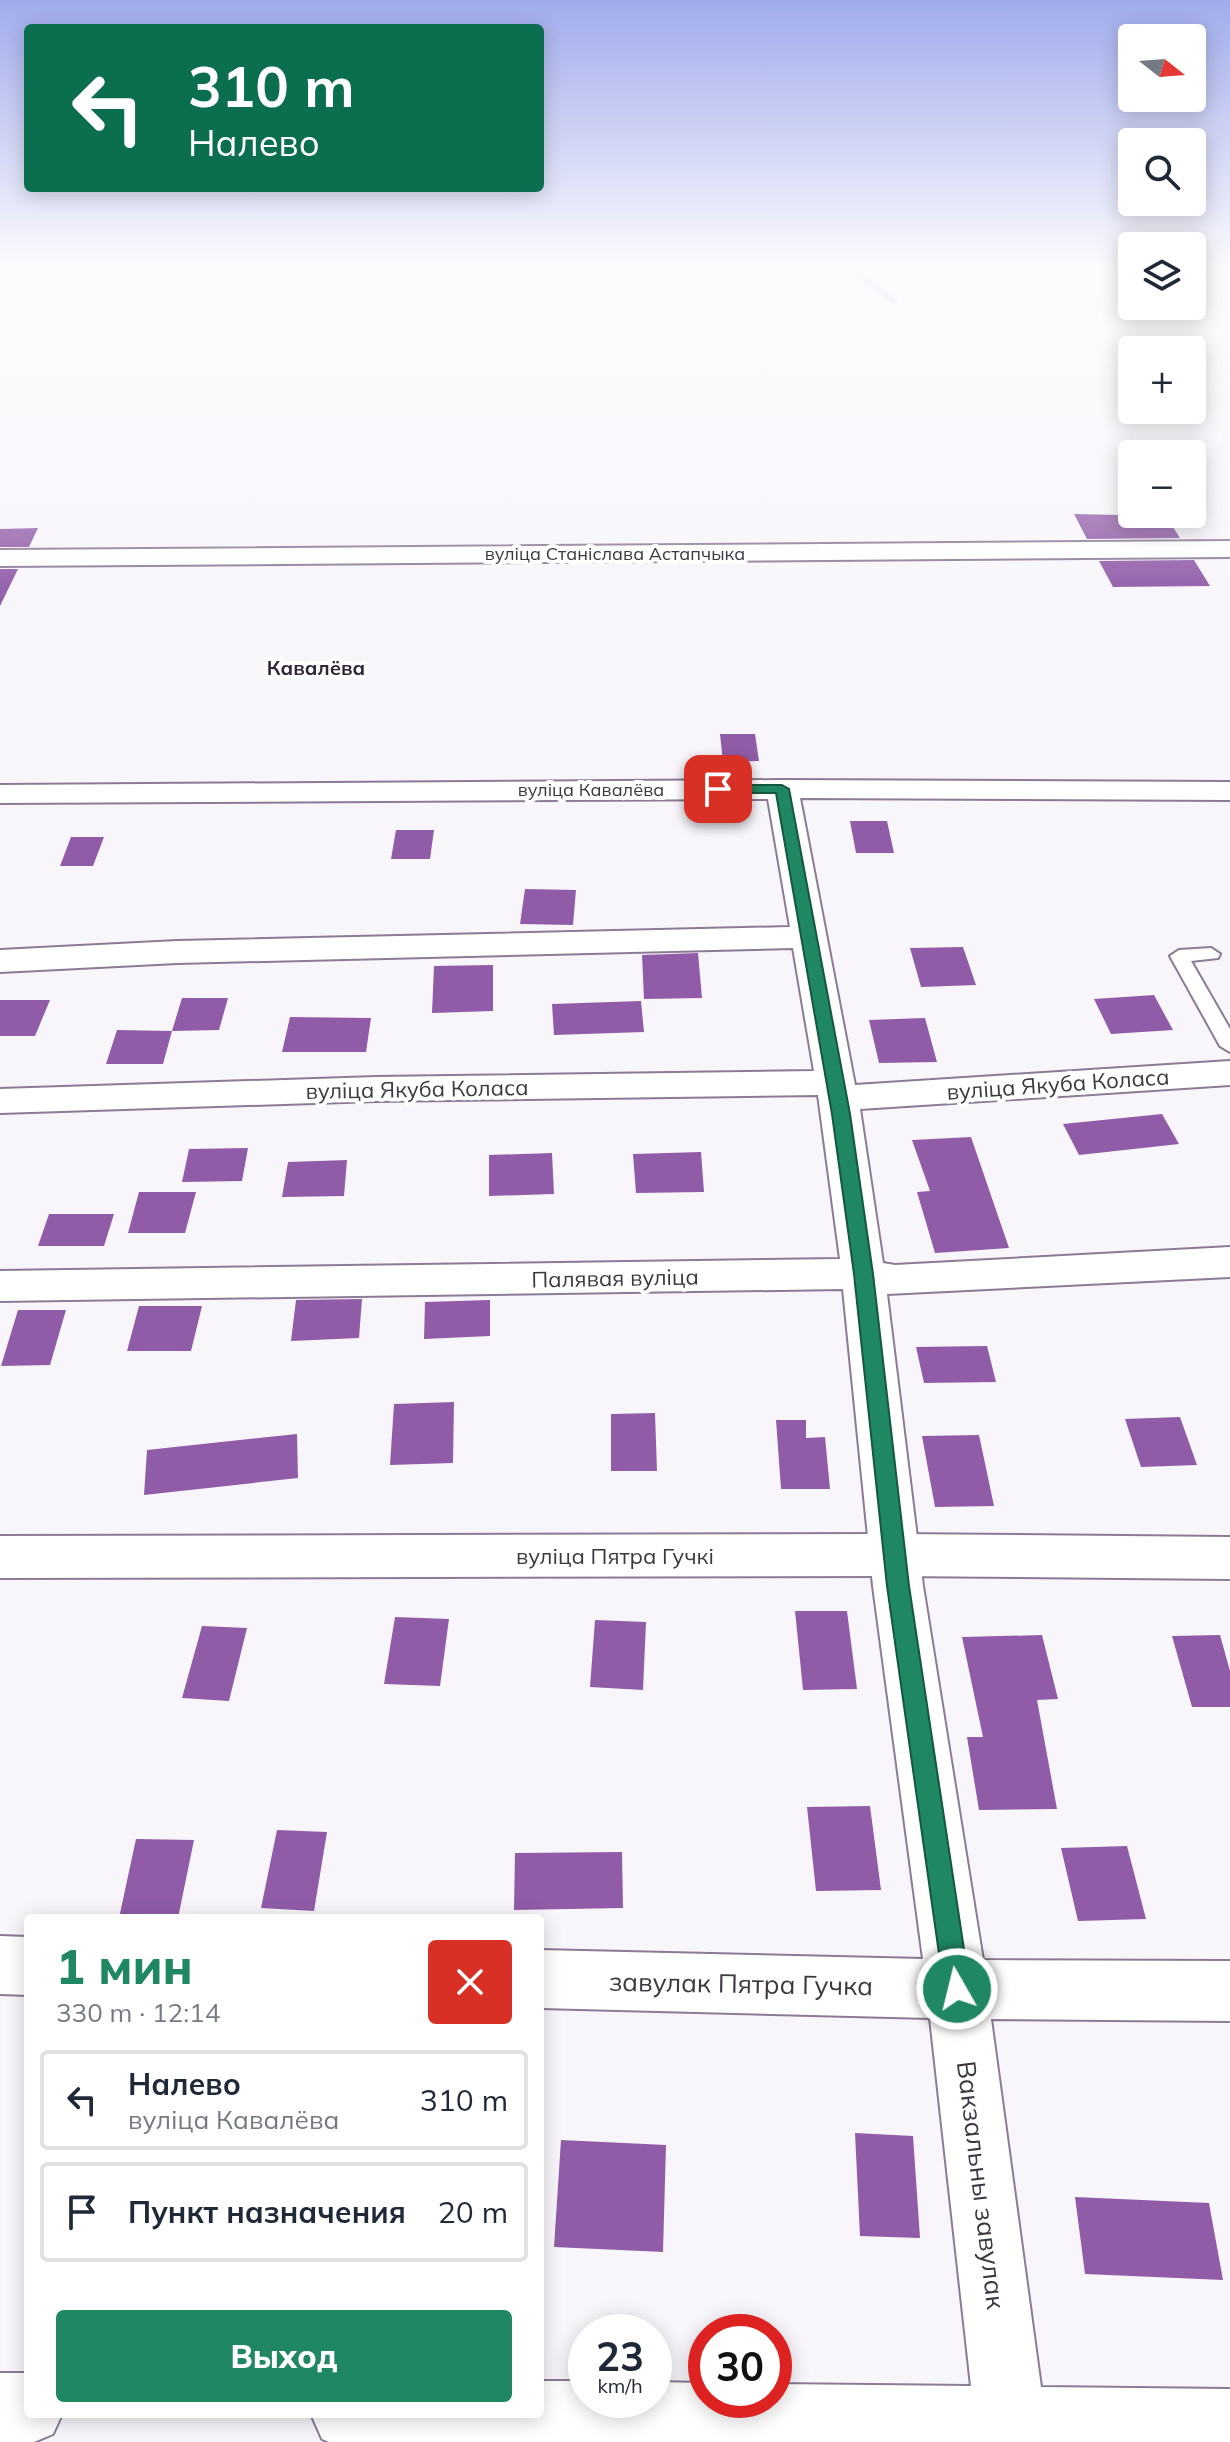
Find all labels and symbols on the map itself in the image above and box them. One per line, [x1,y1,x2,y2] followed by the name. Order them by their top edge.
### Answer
[1118,24,1206,112] north arrow
[485,542,745,565] street label: вуліца Станіслава Астапчыка
[267,655,365,680] district label: Кавалёва
[684,755,752,823] pin
[518,778,664,801] street label: вуліца Кавалёва
[946,1062,1170,1106] street label: вуліца Якуба Коласа
[305,1073,529,1105] street label: вуліца Якуба Коласа
[531,1263,699,1293] street label: Палявая вуліца
[516,1542,714,1570] street label: вуліца Пятра Гучкі
[915,1947,999,2031] position arrow
[609,1965,873,2002] street label: завулак Пятра Гучка
[950,2059,1013,2311] street label: Вакзальны завулак
[688,2314,792,2418] speed limit sign: 30

